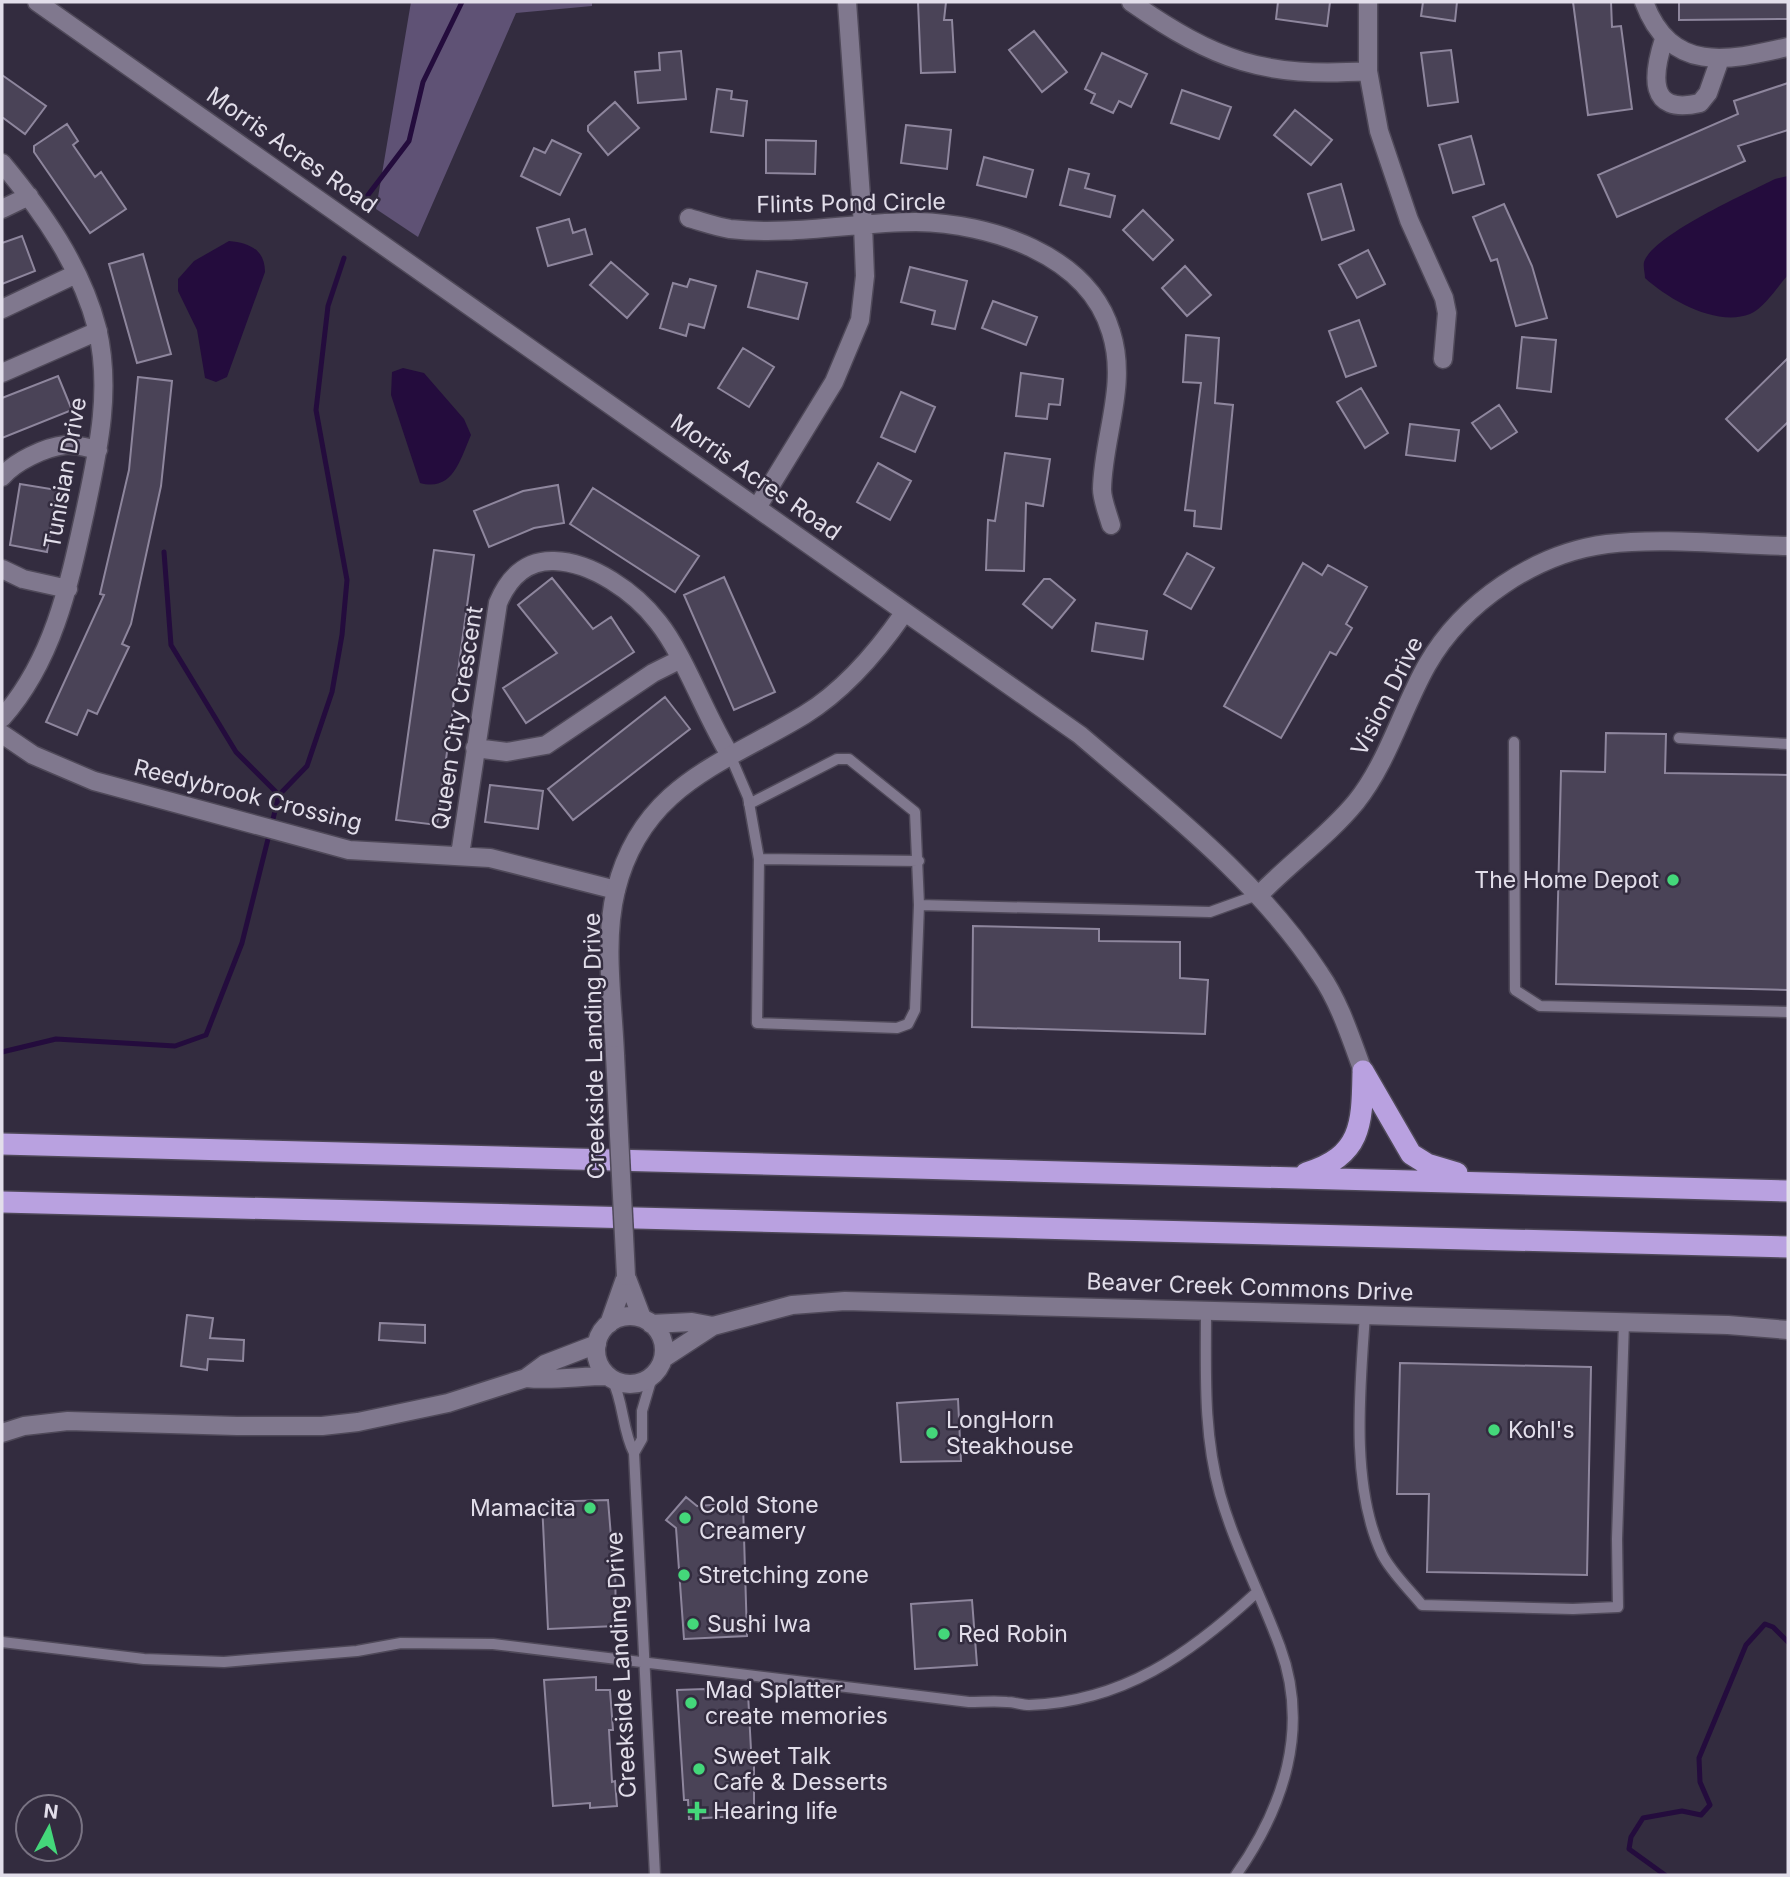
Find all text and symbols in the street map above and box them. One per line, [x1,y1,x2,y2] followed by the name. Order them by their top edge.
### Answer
[201,81,383,219] street label: Morris Acres Road
[756,187,946,219] street label: Flints Pond Circle
[38,395,92,551] street label: Tunisian Drive
[665,408,847,546] street label: Morris Acres Road
[425,604,489,832] street label: Queen City Crescent
[1345,632,1429,760] street label: Vision Drive
[131,753,365,837] street label: Reedybrook Crossing
[1474,866,1659,894] place label: The Home Depot
[1665,872,1681,888] marker: The Home Depot
[578,912,610,1180] street label: Creekside Landing Drive
[1086,1267,1414,1307] street label: Beaver Creek Commons Drive
[946,1406,1074,1460] place label: LongHorn Steakhouse
[1508,1416,1575,1444] place label: Kohl's
[1486,1422,1502,1438] marker: Kohl's
[924,1425,940,1441] marker: LongHorn Steakhouse
[699,1491,819,1545] place label: Cold Stone Creamery
[470,1494,576,1522] place label: Mamacita
[582,1500,598,1516] marker: Mamacita
[677,1510,693,1526] marker: Cold Stone Creamery
[600,1531,642,1799] street label: Creekside Landing Drive
[698,1561,869,1589] place label: Stretching zone
[676,1567,692,1583] marker: Stretching zone
[707,1610,811,1638] place label: Sushi Iwa
[685,1616,701,1632] marker: Sushi Iwa
[958,1620,1068,1648] place label: Red Robin
[936,1626,952,1642] marker: Red Robin
[705,1676,888,1730] place label: Mad Splatter create memories
[683,1695,699,1711] marker: Mad Splatter create memories
[713,1742,888,1796] place label: Sweet Talk Cafe & Desserts
[691,1761,707,1777] marker: Sweet Talk Cafe & Desserts
[14,1793,84,1863] north arrow
[713,1797,838,1825] place label: Hearing life
[42,1799,60,1824] text: N
[687,1801,707,1821] marker: Hearing life

